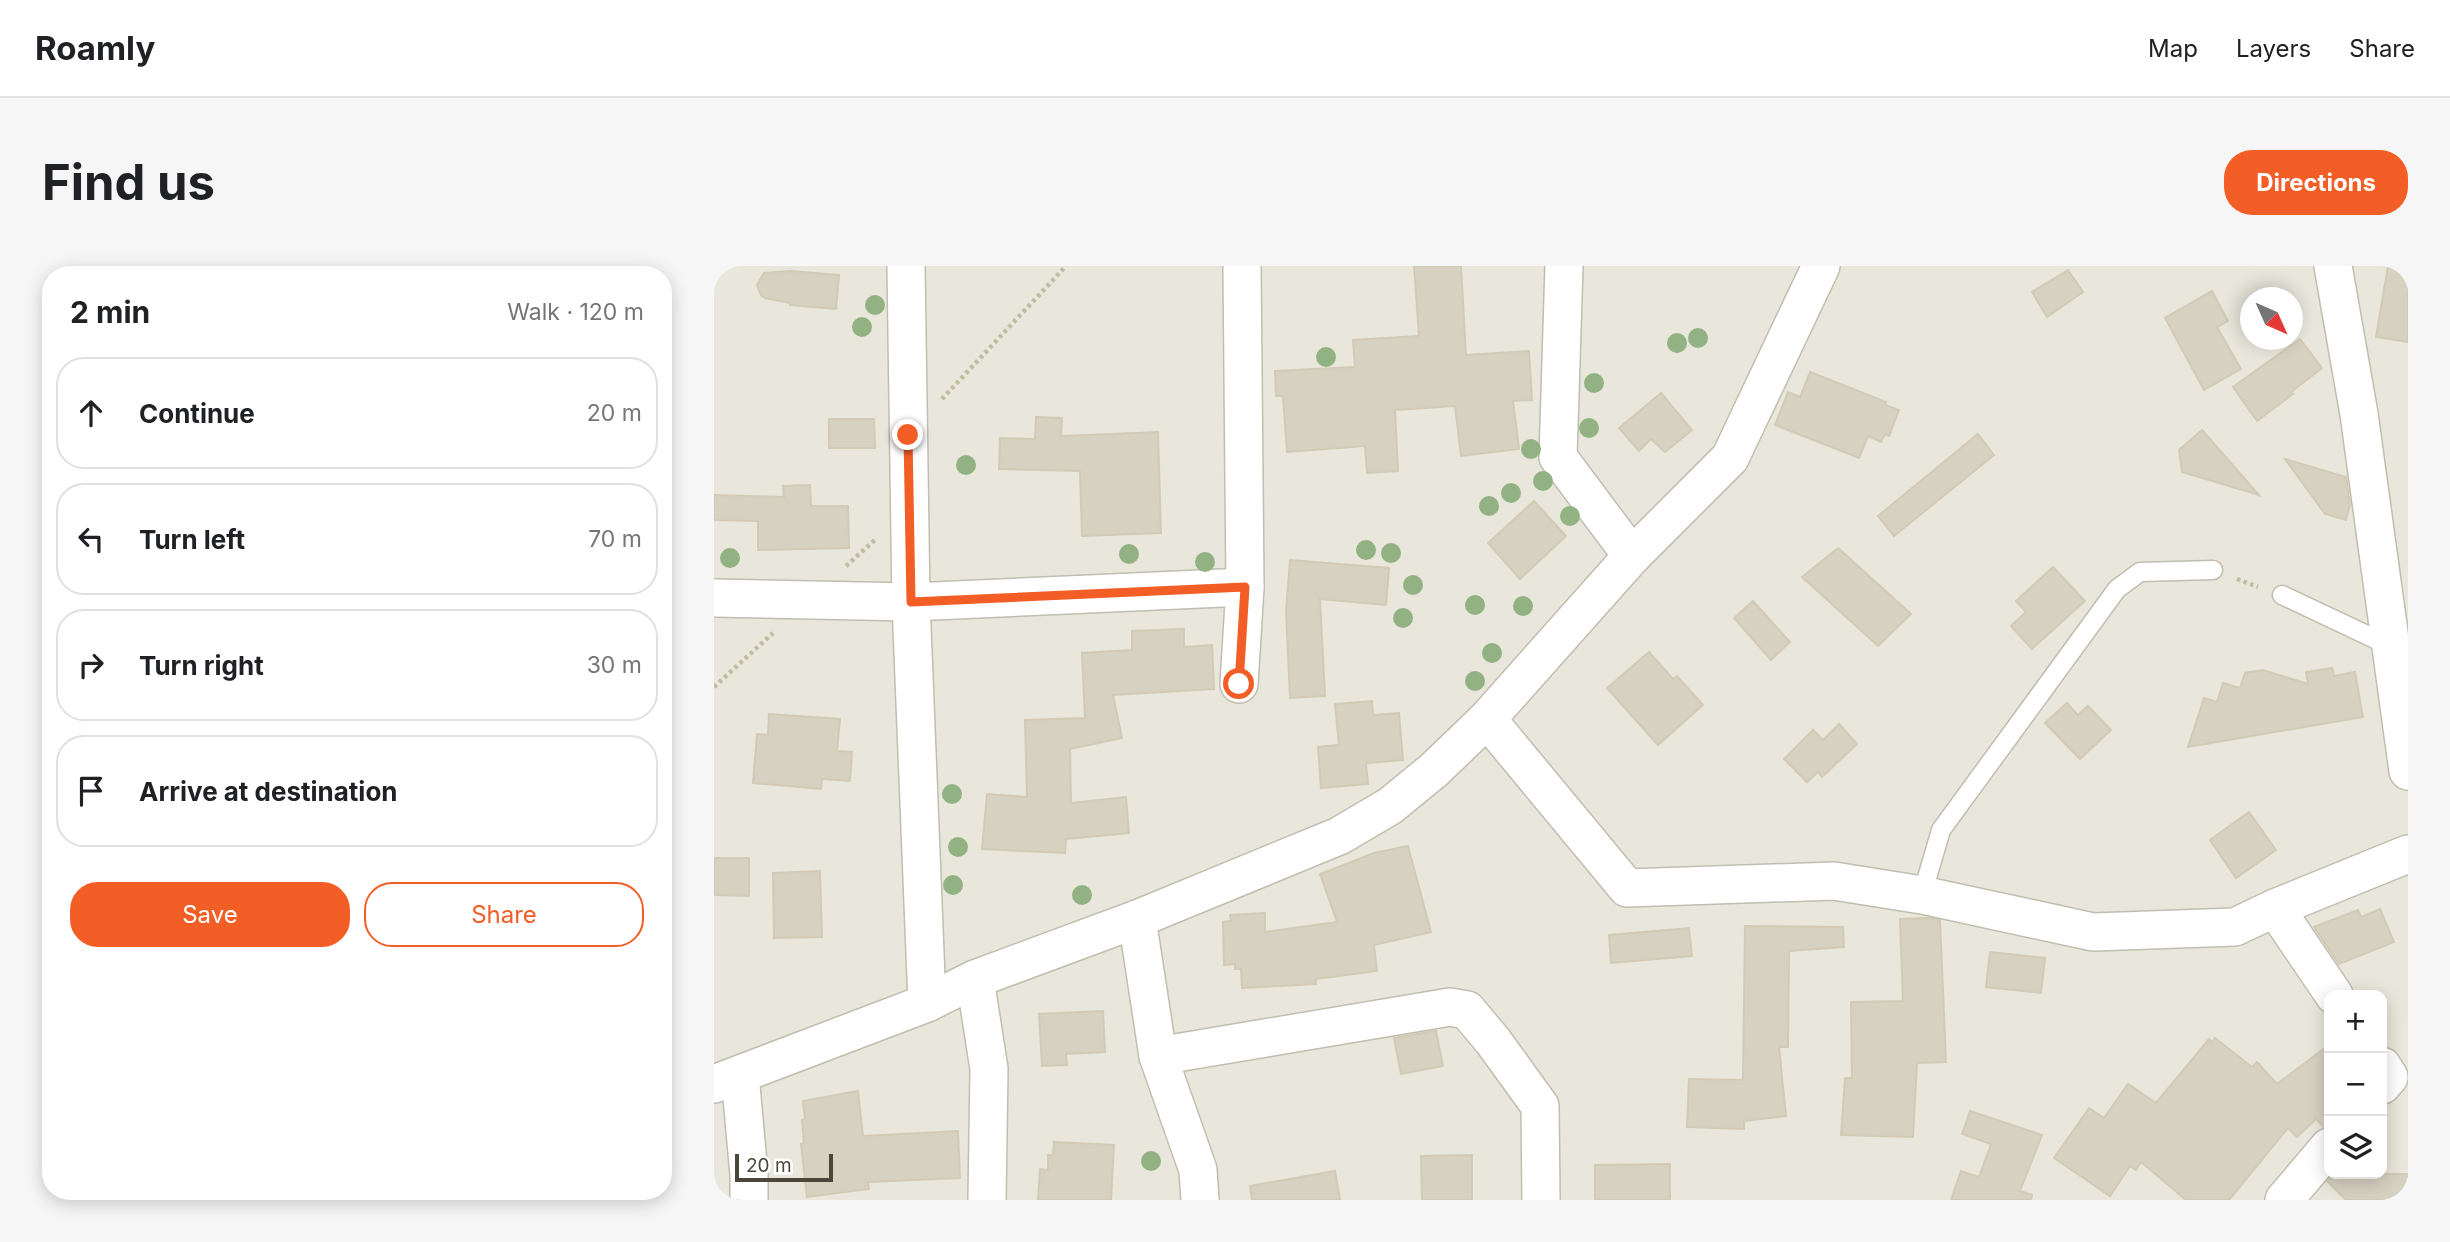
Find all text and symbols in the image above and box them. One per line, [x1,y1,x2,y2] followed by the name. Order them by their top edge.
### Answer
[35,28,155,68] text: Roamly
[2148,34,2198,63] text: Map
[2236,34,2311,63] text: Layers
[2349,34,2415,63] text: Share
[2224,150,2408,215] button: Directions
[42,153,215,212] text: Find us
[2240,287,2303,350] north arrow
[70,294,150,330] text: 2 min
[507,298,644,326] text: Walk · 120 m
[72,394,110,432] icon: ahead
[139,398,255,429] text: Continue
[587,399,642,427] text: 20 m
[892,419,923,450] route end
[72,520,110,558] icon: left
[139,524,245,555] text: Turn left
[588,525,642,553] text: 70 m
[72,646,110,684] icon: right
[139,650,264,681] text: Turn right
[587,651,642,679] text: 30 m
[1223,668,1254,699] route start
[72,772,110,810] icon: arrive
[139,776,398,807] text: Arrive at destination
[70,882,350,947] button: Save
[364,882,644,947] button: Share
[2324,990,2387,1179] map controls
[2324,990,2387,1053] button: +
[2324,1053,2387,1116] button: −
[2324,1116,2387,1179] button: layers
[735,1151,833,1183] scale bar
[746,1154,792,1177] text: 20 m

